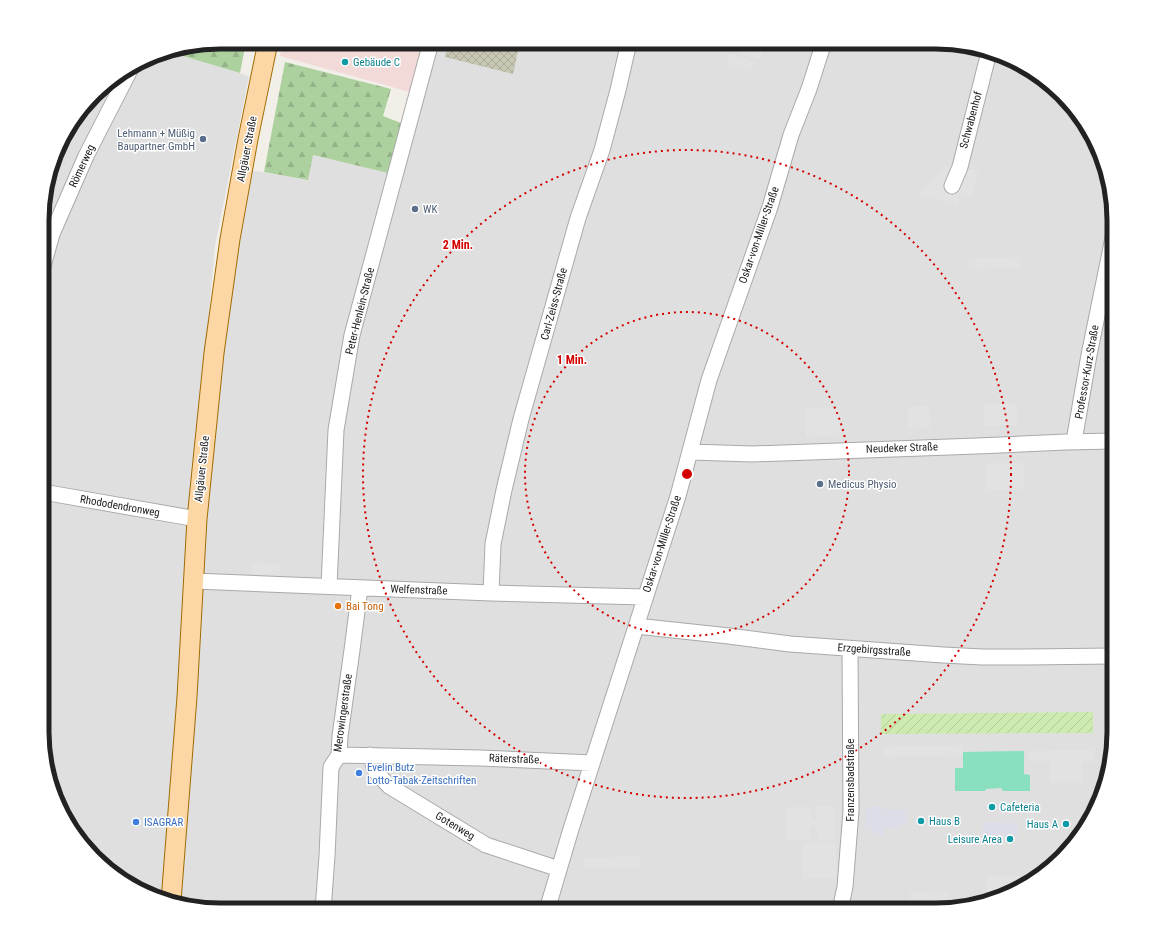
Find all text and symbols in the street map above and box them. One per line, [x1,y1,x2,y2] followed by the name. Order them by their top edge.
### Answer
[353,56,400,69] place label: Gebäude C
[340,57,350,67] marker: Gebäude C
[957,89,985,150] street label: Schwabenhof
[234,115,260,183] street label: Allgäuer Straße
[117,127,195,153] place label: Lehmann + Müßig Baupartner GmbH
[198,134,208,144] marker: Lehmann + Müßig Baupartner GmbH
[66,142,98,190] street label: Römerweg
[736,185,782,285] street label: Oskar-von-Miller-Straße
[423,203,437,216] place label: WK
[410,204,420,214] marker: WK
[443,238,473,252] text: 2 Min.
[343,266,377,356] street label: Peter-Henlein-Straße
[538,266,570,342] street label: Carl-Zeiss-Straße
[1072,324,1102,420] street label: Professor-Kurz-Straße
[557,353,587,367] text: 1 Min.
[192,435,212,503] street label: Allgäuer Straße
[866,440,938,456] street label: Neudeker Straße
[680,467,694,481] centre of rings
[828,478,897,491] place label: Medicus Physio
[815,479,825,489] marker: Medicus Physio
[79,493,161,519] street label: Rhododendronweg
[640,494,684,594] street label: Oskar-von-Miller-Straße
[390,583,448,597] street label: Welfenstraße
[346,600,384,613] place label: Bai Tong
[333,601,343,611] marker: Bai Tong
[837,641,911,659] street label: Erzgebirgsstraße
[331,673,355,753] street label: Merowingerstraße
[844,739,857,821] street label: Franzensbadstraße
[489,752,539,766] street label: Räterstraße
[367,761,476,787] place label: Evelin Butz Lotto-Tabak-Zeitschriften
[354,768,364,778] marker: Evelin Butz Lotto-Tabak-Zeitschriften
[1000,801,1040,814] place label: Cafeteria
[987,802,997,812] marker: Cafeteria
[433,809,477,843] street label: Gotenweg
[929,815,960,828] place label: Haus B
[144,816,183,829] place label: ISAGRAR
[916,816,926,826] marker: Haus B
[131,817,141,827] marker: ISAGRAR
[1027,818,1059,831] place label: Haus A
[1061,819,1071,829] marker: Haus A
[948,833,1002,846] place label: Leisure Area
[1005,834,1015,844] marker: Leisure Area

